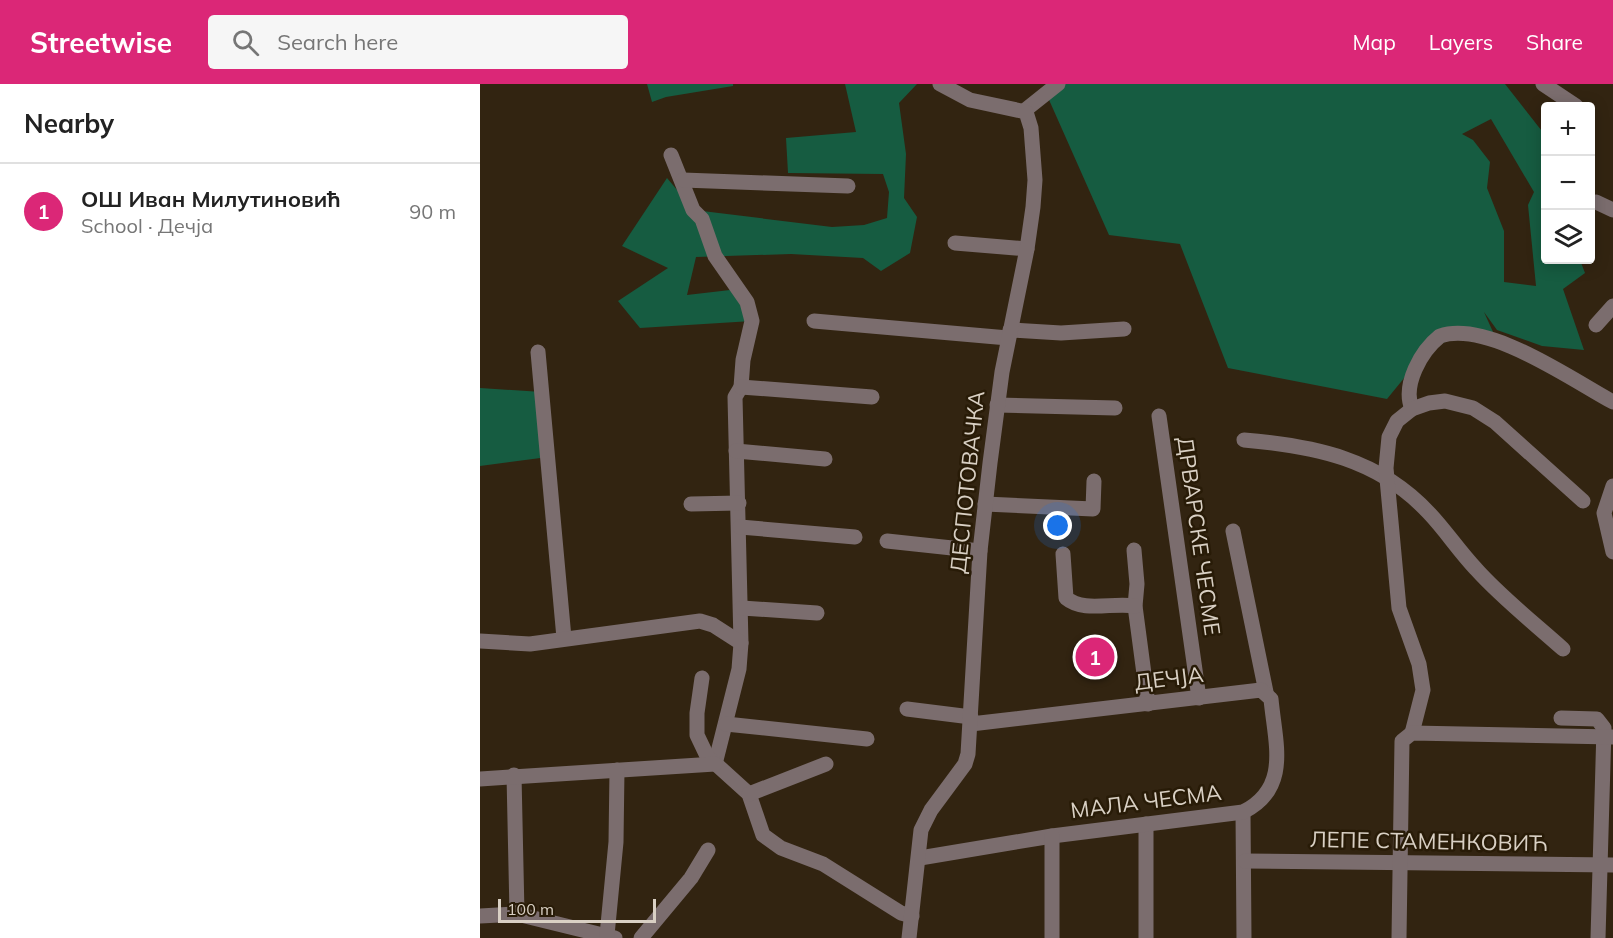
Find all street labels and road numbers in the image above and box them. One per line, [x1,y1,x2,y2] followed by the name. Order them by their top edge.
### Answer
[943,389,991,575] street label: ДЕСПОТОВАЧКА
[1171,435,1227,637] street label: ДРВАРСКЕ ЧЕСМЕ
[1133,660,1205,696] street label: ДЕЧЈА
[1069,778,1223,824] street label: МАЛА ЧЕСМА
[1310,825,1548,857] street label: ЛЕПЕ СТАМЕНКОВИЋ

